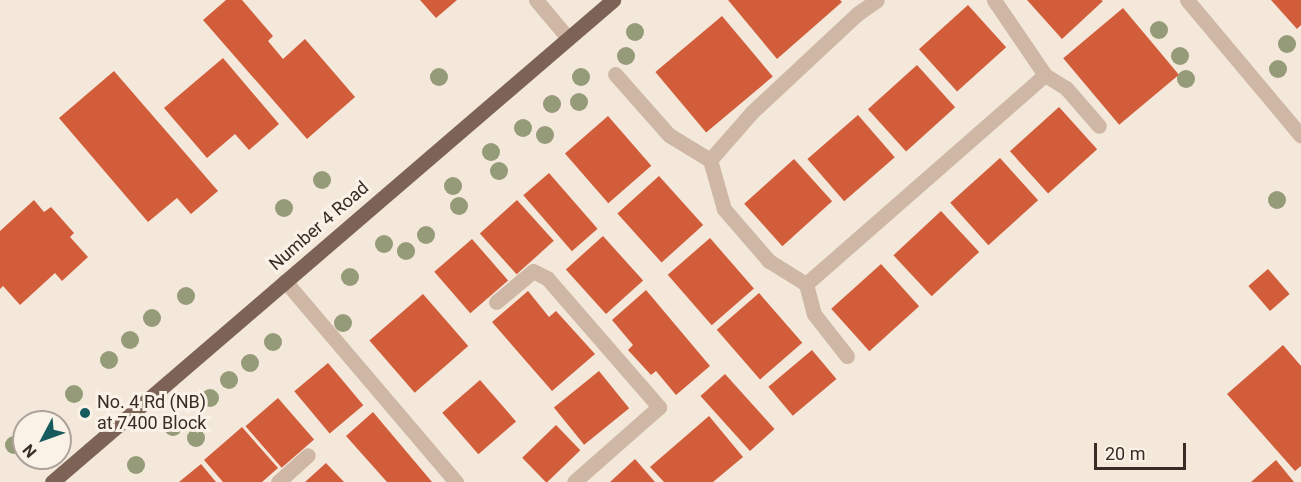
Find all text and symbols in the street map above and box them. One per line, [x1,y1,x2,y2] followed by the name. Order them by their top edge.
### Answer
[265,177,373,275] street label: Number 4 Road
[97,392,206,434] place label: No. 4 Rd (NB) at 7400 Block
[78,406,92,420] marker: No. 4 Rd (NB) at 7400 Block
[12,410,72,470] north arrow
[1097,431,1188,469] scale bar
[19,440,40,461] text: N
[1105,443,1145,464] text: 20 m

